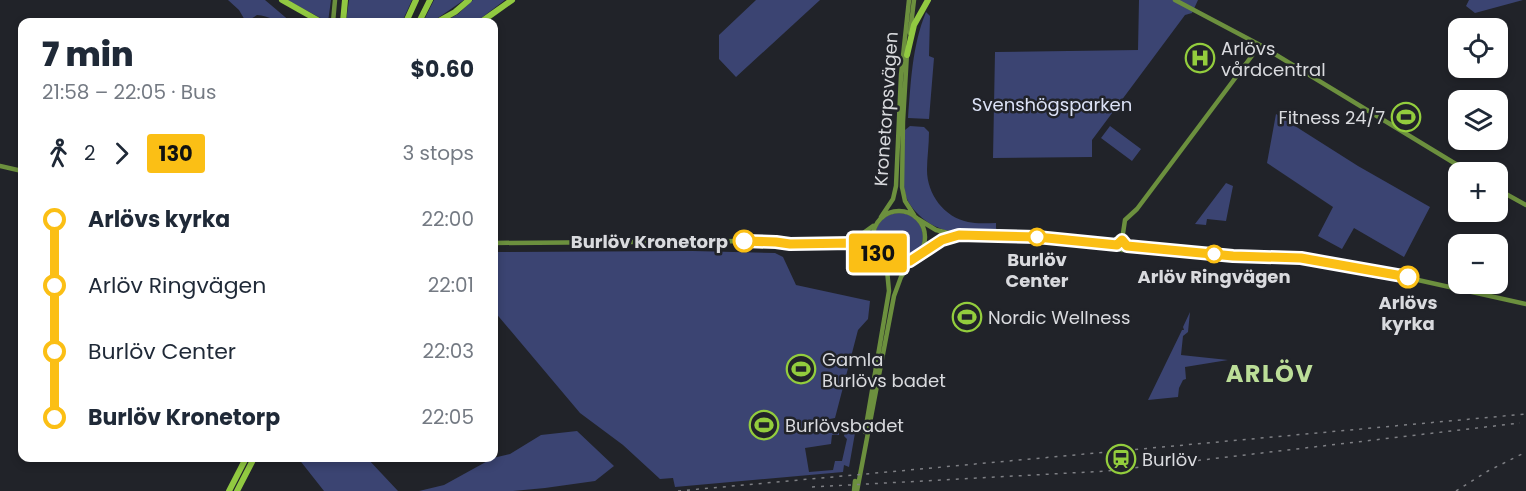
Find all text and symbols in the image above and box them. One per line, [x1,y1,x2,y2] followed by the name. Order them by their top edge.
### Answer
[1448,18,1508,294] map controls
[1448,18,1508,78] button: locate
[42,31,134,78] text: 7 min
[868,31,904,187] street label: Kronetorpsvägen
[1221,36,1326,82] place label: Arlövs vårdcentral
[1184,42,1216,74] hospital icon: Arlövs vårdcentral
[411,54,474,85] text: $0.60
[42,78,216,106] text: 21:58 – 22:05 · Bus
[1448,90,1508,150] button: layers
[972,92,1132,117] park label: Svenshögsparken
[1390,101,1422,133] sports icon: Fitness 24/7
[1279,105,1385,130] place label: Fitness 24/7
[42,137,75,170] icon: walk
[105,137,138,170] icon: forward
[84,139,96,167] text: 2
[159,139,193,168] text: 130
[402,139,474,167] text: 3 stops
[1448,162,1508,222] button: +
[88,204,230,235] text: Arlövs kyrka
[422,205,474,233] text: 22:00
[1028,228,1046,246] marker: Burlöv Center
[571,229,728,254] place label: Burlöv Kronetorp
[733,230,755,252] marker: Burlöv Kronetorp
[844,234,912,272] line badge: 130
[1448,234,1508,294] button: −
[861,239,895,268] text: 130
[1205,245,1223,263] marker: Arlöv Ringvägen
[1005,247,1069,293] place label: Burlöv Center
[1137,264,1291,289] place label: Arlöv Ringvägen
[1397,266,1419,288] marker: Arlövs kyrka
[88,270,266,301] text: Arlöv Ringvägen
[428,271,474,299] text: 22:01
[1378,290,1438,336] place label: Arlövs kyrka
[951,301,983,333] sports icon: Nordic Wellness
[988,305,1130,330] place label: Nordic Wellness
[88,336,236,367] text: Burlöv Center
[422,337,474,365] text: 22:03
[822,347,946,393] place label: Gamla Burlövs badet
[785,353,817,385] sports icon: Gamla Burlövs badet
[1226,357,1314,390] district label: ARLÖV
[88,402,280,433] text: Burlöv Kronetorp
[422,403,474,431] text: 22:05
[748,409,780,441] sports icon: Burlövsbadet
[785,413,904,438] place label: Burlövsbadet
[1105,443,1137,475] station icon: Burlöv
[1142,447,1197,472] place label: Burlöv

